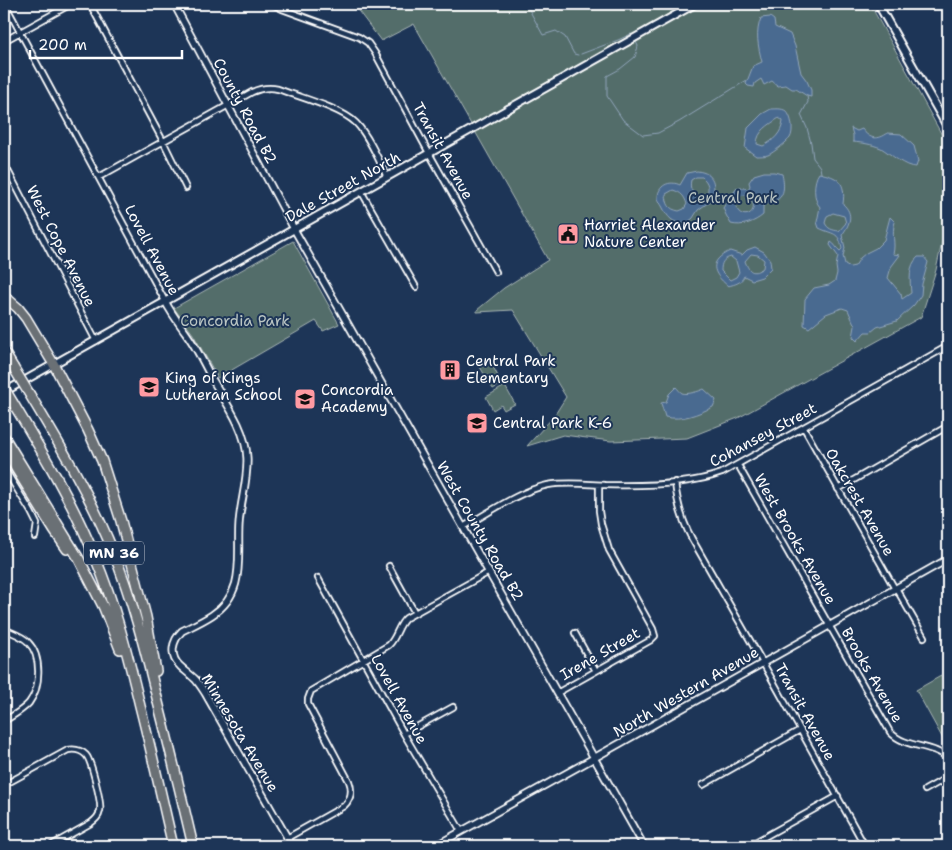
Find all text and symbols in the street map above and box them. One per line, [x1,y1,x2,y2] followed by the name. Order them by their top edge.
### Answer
[30,28,182,60] scale bar
[38,35,87,55] text: 200 m
[209,55,281,167] street label: County Road B2
[408,99,478,203] street label: Transit Avenue
[282,147,404,227] street label: Dale Street North
[22,182,100,310] street label: West Cope Avenue
[688,188,778,208] park label: Central Park
[120,201,184,299] street label: Lovell Avenue
[584,215,716,252] place label: Harriet Alexander Nature Center
[556,222,580,246] public building icon: Harriet Alexander Nature Center
[180,311,290,331] park label: Concordia Park
[466,351,556,388] place label: Central Park Elementary
[438,358,462,382] building icon: Central Park Elementary
[165,368,282,405] place label: King of Kings Lutheran School
[137,375,161,399] school or university icon: King of Kings Lutheran School
[321,380,394,417] place label: Concordia Academy
[293,387,317,411] school or university icon: Concordia Academy
[706,398,820,472] street label: Cohansey Street
[465,411,489,435] school or university icon: Central Park K-6
[493,413,612,433] place label: Central Park K-6
[821,444,899,560] street label: Oakcrest Avenue
[432,458,528,604] street label: West County Road B2
[749,470,841,608] street label: West Brooks Avenue
[84,542,144,564] road number: MN 36
[556,623,644,685] street label: Irene Street
[837,624,907,726] street label: Brooks Avenue
[610,642,762,742] street label: North Western Avenue
[366,650,432,748] street label: Lovell Avenue
[770,660,840,764] street label: Transit Avenue
[197,670,283,796] street label: Minnesota Avenue

